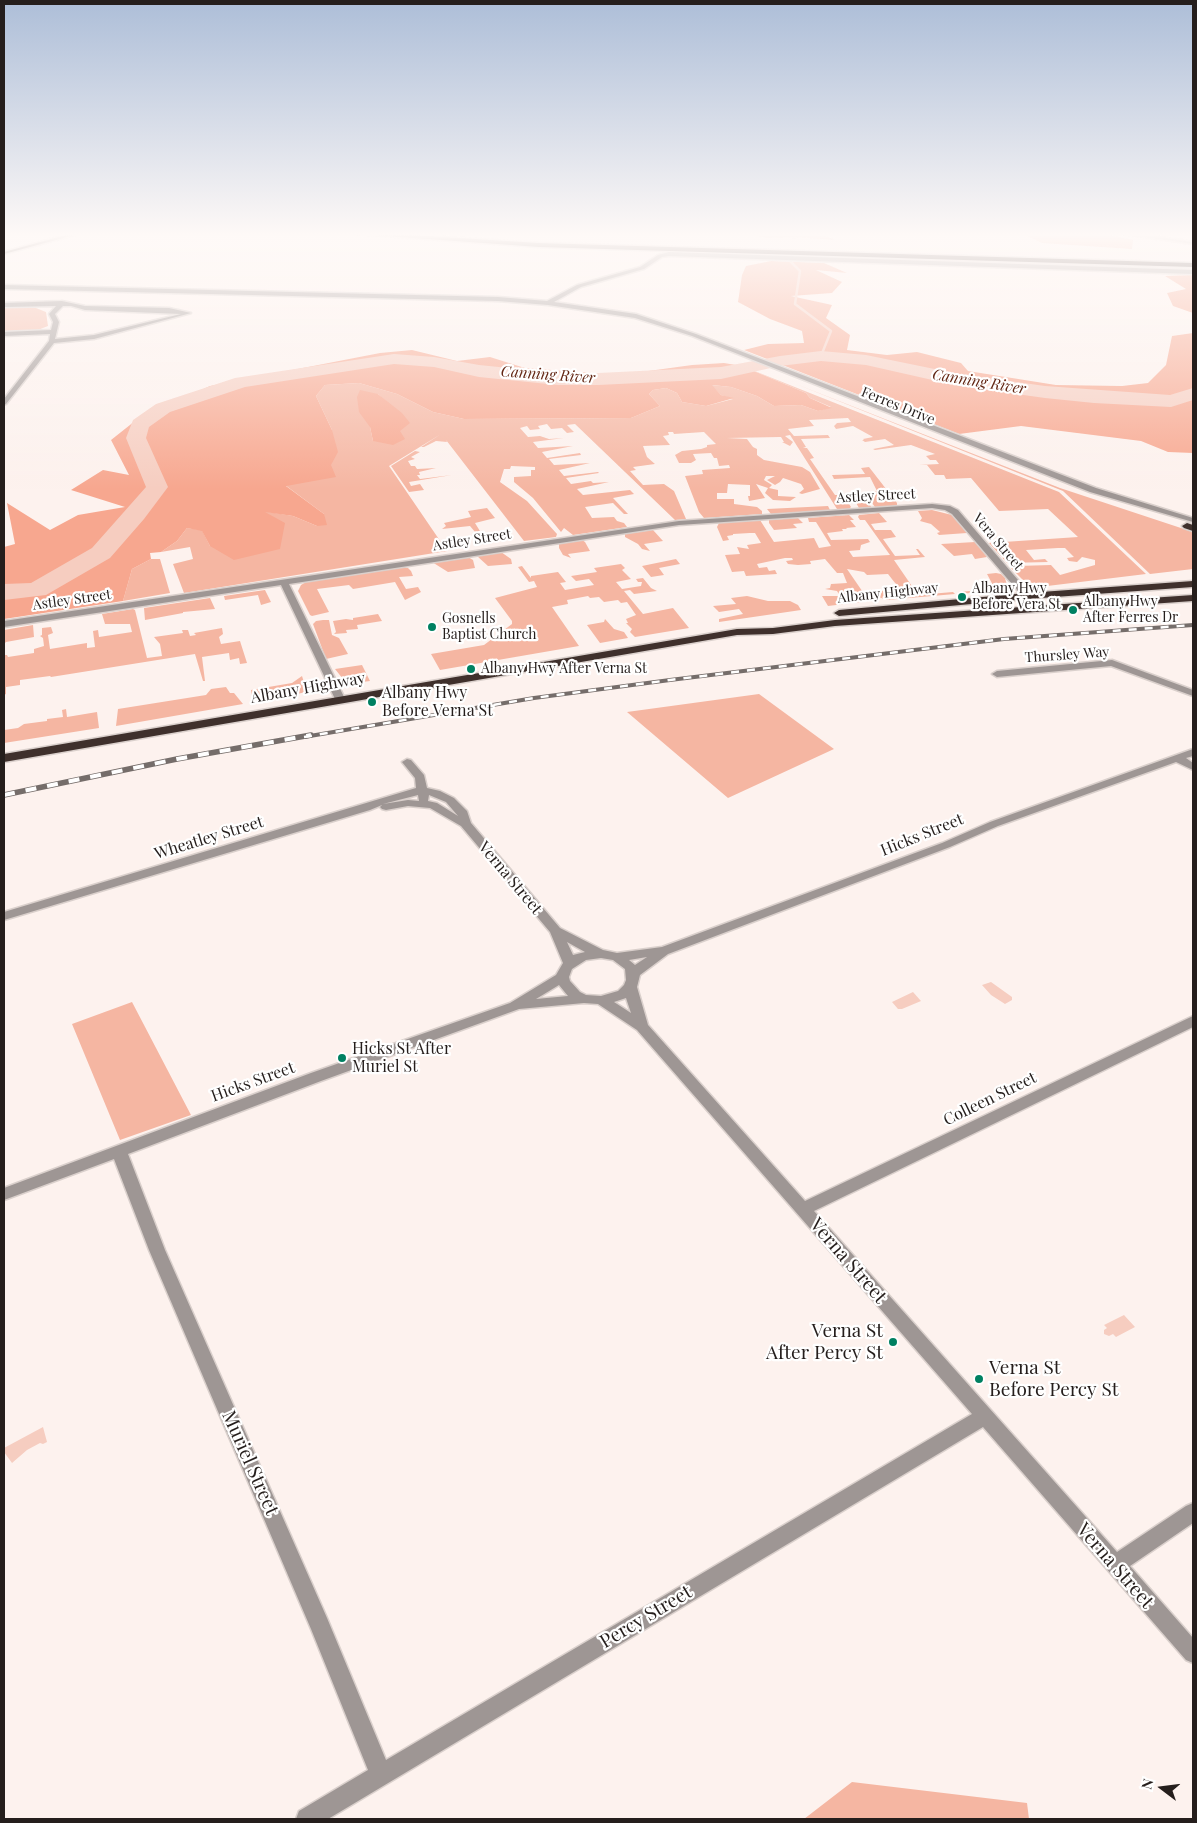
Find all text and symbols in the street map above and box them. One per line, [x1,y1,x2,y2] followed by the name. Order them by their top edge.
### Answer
[500,363,596,387] water label: Canning River
[931,366,1027,398] water label: Canning River
[859,384,937,428] street label: Ferres Drive
[836,486,916,506] street label: Astley Street
[969,510,1027,574] street label: Vera Street
[432,526,512,554] street label: Astley Street
[837,579,939,607] street label: Albany Highway
[972,581,1061,614] place label: Albany Hwy Before Vera St
[32,586,112,614] street label: Astley Street
[956,591,968,603] marker: Albany Hwy Before Vera St
[1083,594,1178,626] place label: Albany Hwy After Ferres Dr
[1067,604,1079,616] marker: Albany Hwy After Ferres Dr
[442,611,537,644] place label: Gosnells Baptist Church
[426,621,438,633] marker: Gosnells Baptist Church
[1024,644,1110,666] street label: Thursley Way
[481,661,647,677] place label: Albany Hwy After Verna St
[465,663,477,675] marker: Albany Hwy After Verna St
[249,668,367,708] street label: Albany Highway
[382,683,493,721] place label: Albany Hwy Before Verna St
[366,696,378,708] marker: Albany Hwy Before Verna St
[878,810,966,860] street label: Hicks Street
[152,812,266,864] street label: Wheatley Street
[474,838,546,918] street label: Verna Street
[352,1039,451,1077] place label: Hicks St After Muriel St
[336,1052,348,1064] marker: Hicks St After Muriel St
[209,1058,297,1106] street label: Hicks Street
[940,1068,1040,1130] street label: Colleen Street
[805,1214,891,1308] street label: Verna Street
[766,1320,883,1364] place label: Verna St After Percy St
[887,1336,899,1348] marker: Verna St After Percy St
[989,1357,1118,1401] place label: Verna St Before Percy St
[973,1373,985,1385] marker: Verna St Before Percy St
[217,1407,283,1519] street label: Muriel Street
[1072,1519,1158,1613] street label: Verna Street
[596,1581,696,1653] street label: Percy Street
[1137,1763,1187,1813] north arrow
[1137,1777,1158,1791] text: N

